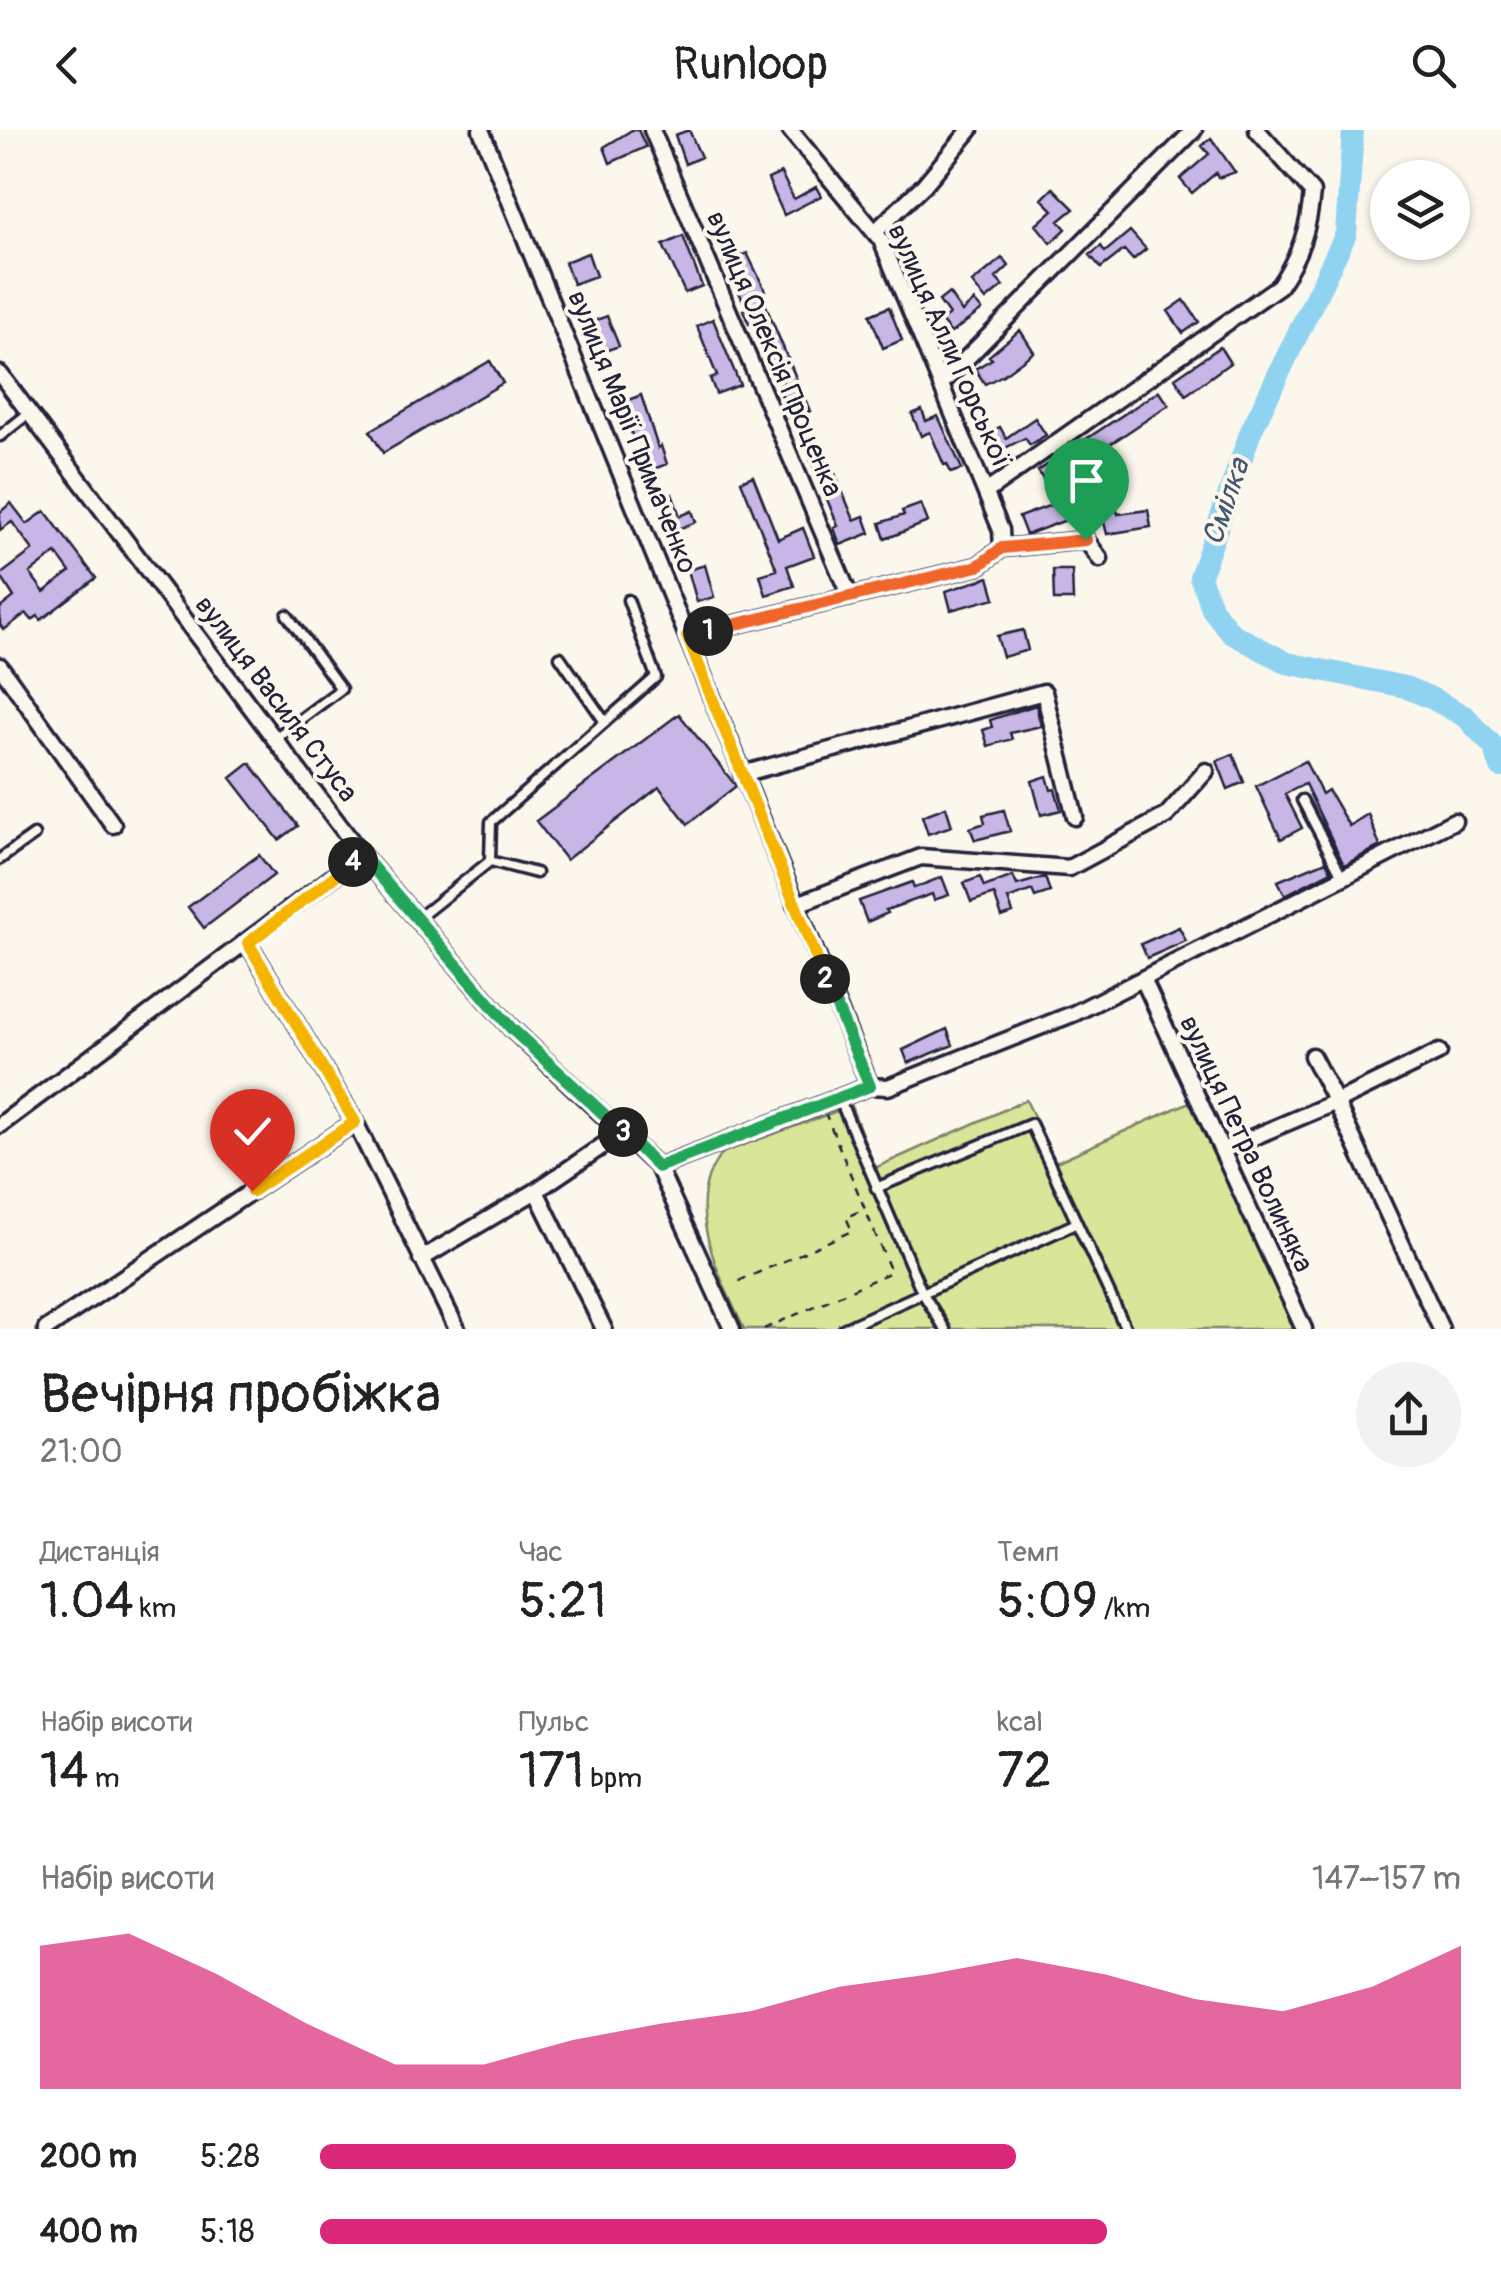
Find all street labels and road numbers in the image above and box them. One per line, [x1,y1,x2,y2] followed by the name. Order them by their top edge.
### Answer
[698,206,850,502] street label: вулиця Олексія Проценка
[879,218,1019,474] street label: вулиця Алли Горської
[559,285,705,579] street label: вулиця Марії Примаченко
[187,589,365,809] street label: вулиця Василя Стуса
[1171,1010,1321,1278] street label: вулиця Петра Волиняка

